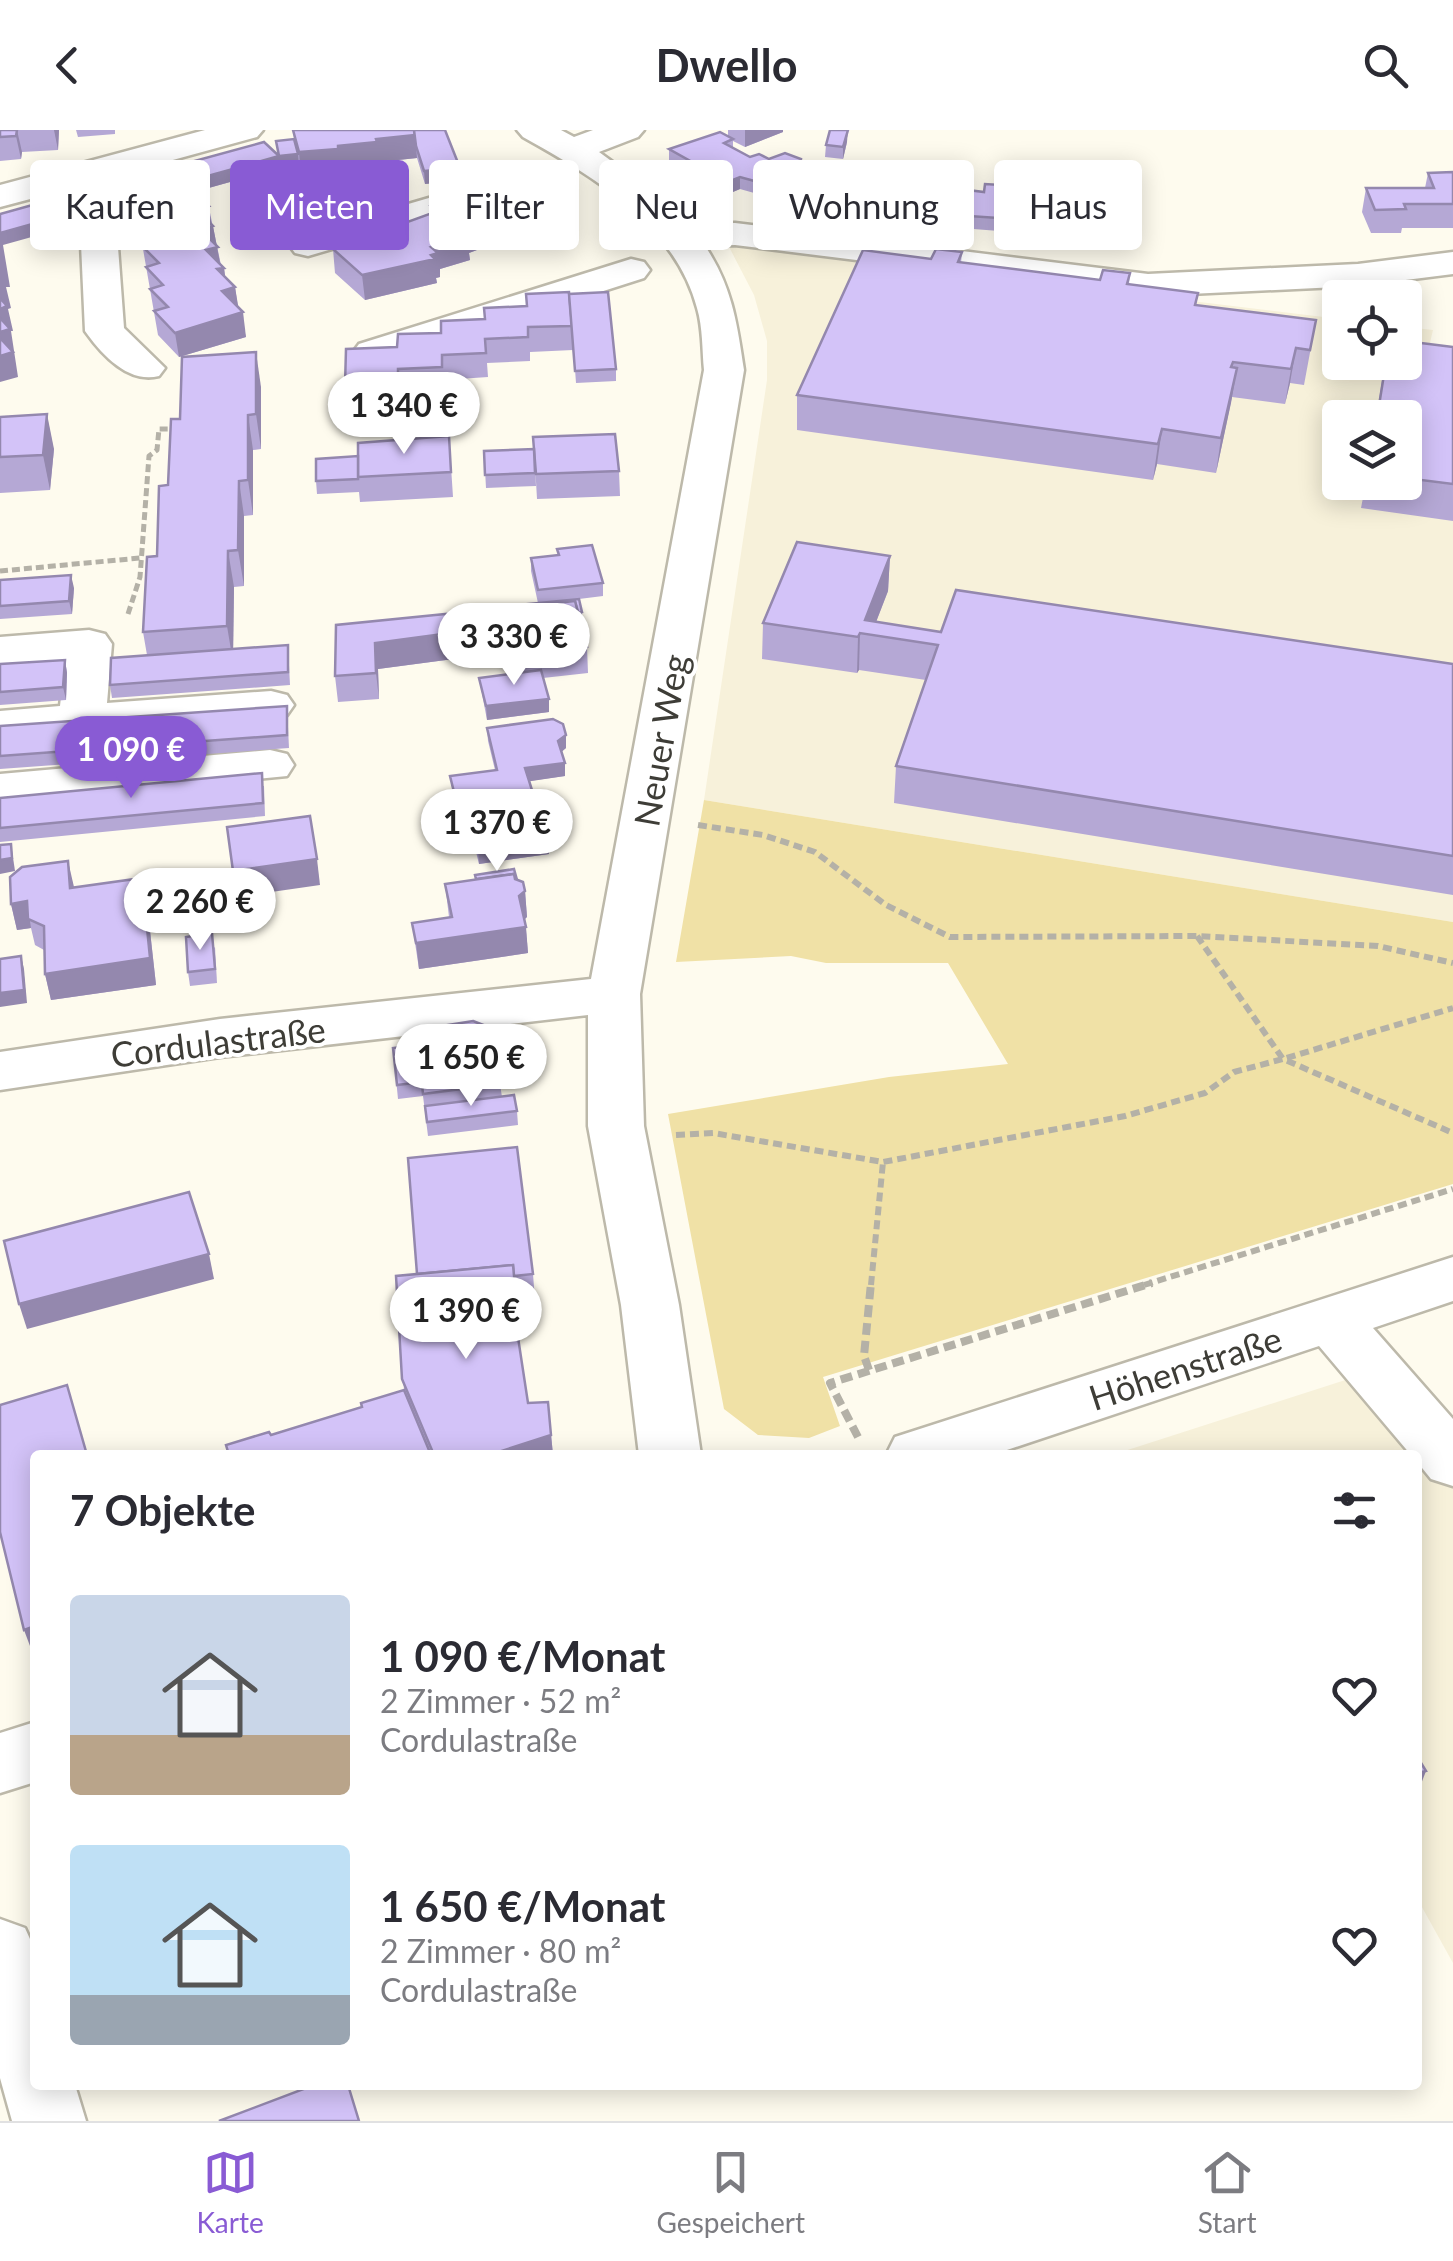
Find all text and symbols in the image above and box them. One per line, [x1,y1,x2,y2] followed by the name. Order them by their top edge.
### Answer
[40,38,95,93] icon: back
[655,38,798,92] text: Dwello
[1358,38,1413,93] icon: search
[30,160,210,250] chip: Kaufen
[230,160,409,250] chip: Mieten
[429,160,579,250] chip: Filter
[599,160,733,250] chip: Neu
[753,160,974,250] chip: Wohnung
[994,160,1142,250] chip: Haus
[1322,280,1422,500] map controls
[1322,280,1422,380] button: locate
[312,372,496,457] pin: 1 340 €
[350,385,458,424] text: 1 340 €
[1322,400,1422,500] button: layers
[422,603,606,688] pin: 3 330 €
[460,616,568,655] text: 3 330 €
[624,651,696,829] street label: Neuer Weg
[39,716,223,801] pin: 1 090 €
[77,729,185,768] text: 1 090 €
[405,789,589,874] pin: 1 370 €
[443,802,551,841] text: 1 370 €
[108,868,292,953] pin: 2 260 €
[146,881,254,920] text: 2 260 €
[108,1007,328,1075] street label: Cordulastraße
[379,1024,563,1109] pin: 1 650 €
[417,1037,525,1076] text: 1 650 €
[374,1277,558,1362] pin: 1 390 €
[412,1290,520,1329] text: 1 390 €
[1083,1316,1287,1418] street label: Höhenstraße
[1327,1483,1382,1538] icon: filters
[70,1485,255,1535] text: 7 Objekte
[380,1631,665,1681] text: 1 090 €/Monat
[150,1635,270,1755] icon: home
[1327,1668,1382,1723] icon: heart
[380,1681,621,1720] text: 2 Zimmer · 52 m²
[380,1720,578,1759] text: Cordulastraße
[380,1881,665,1931] text: 1 650 €/Monat
[150,1885,270,2005] icon: home
[1327,1918,1382,1973] icon: heart
[380,1931,621,1970] text: 2 Zimmer · 80 m²
[380,1970,578,2009] text: Cordulastraße
[196,2145,264,2239] tab: Karte
[657,2145,805,2239] tab: Gespeichert
[1198,2145,1257,2239] tab: Start

